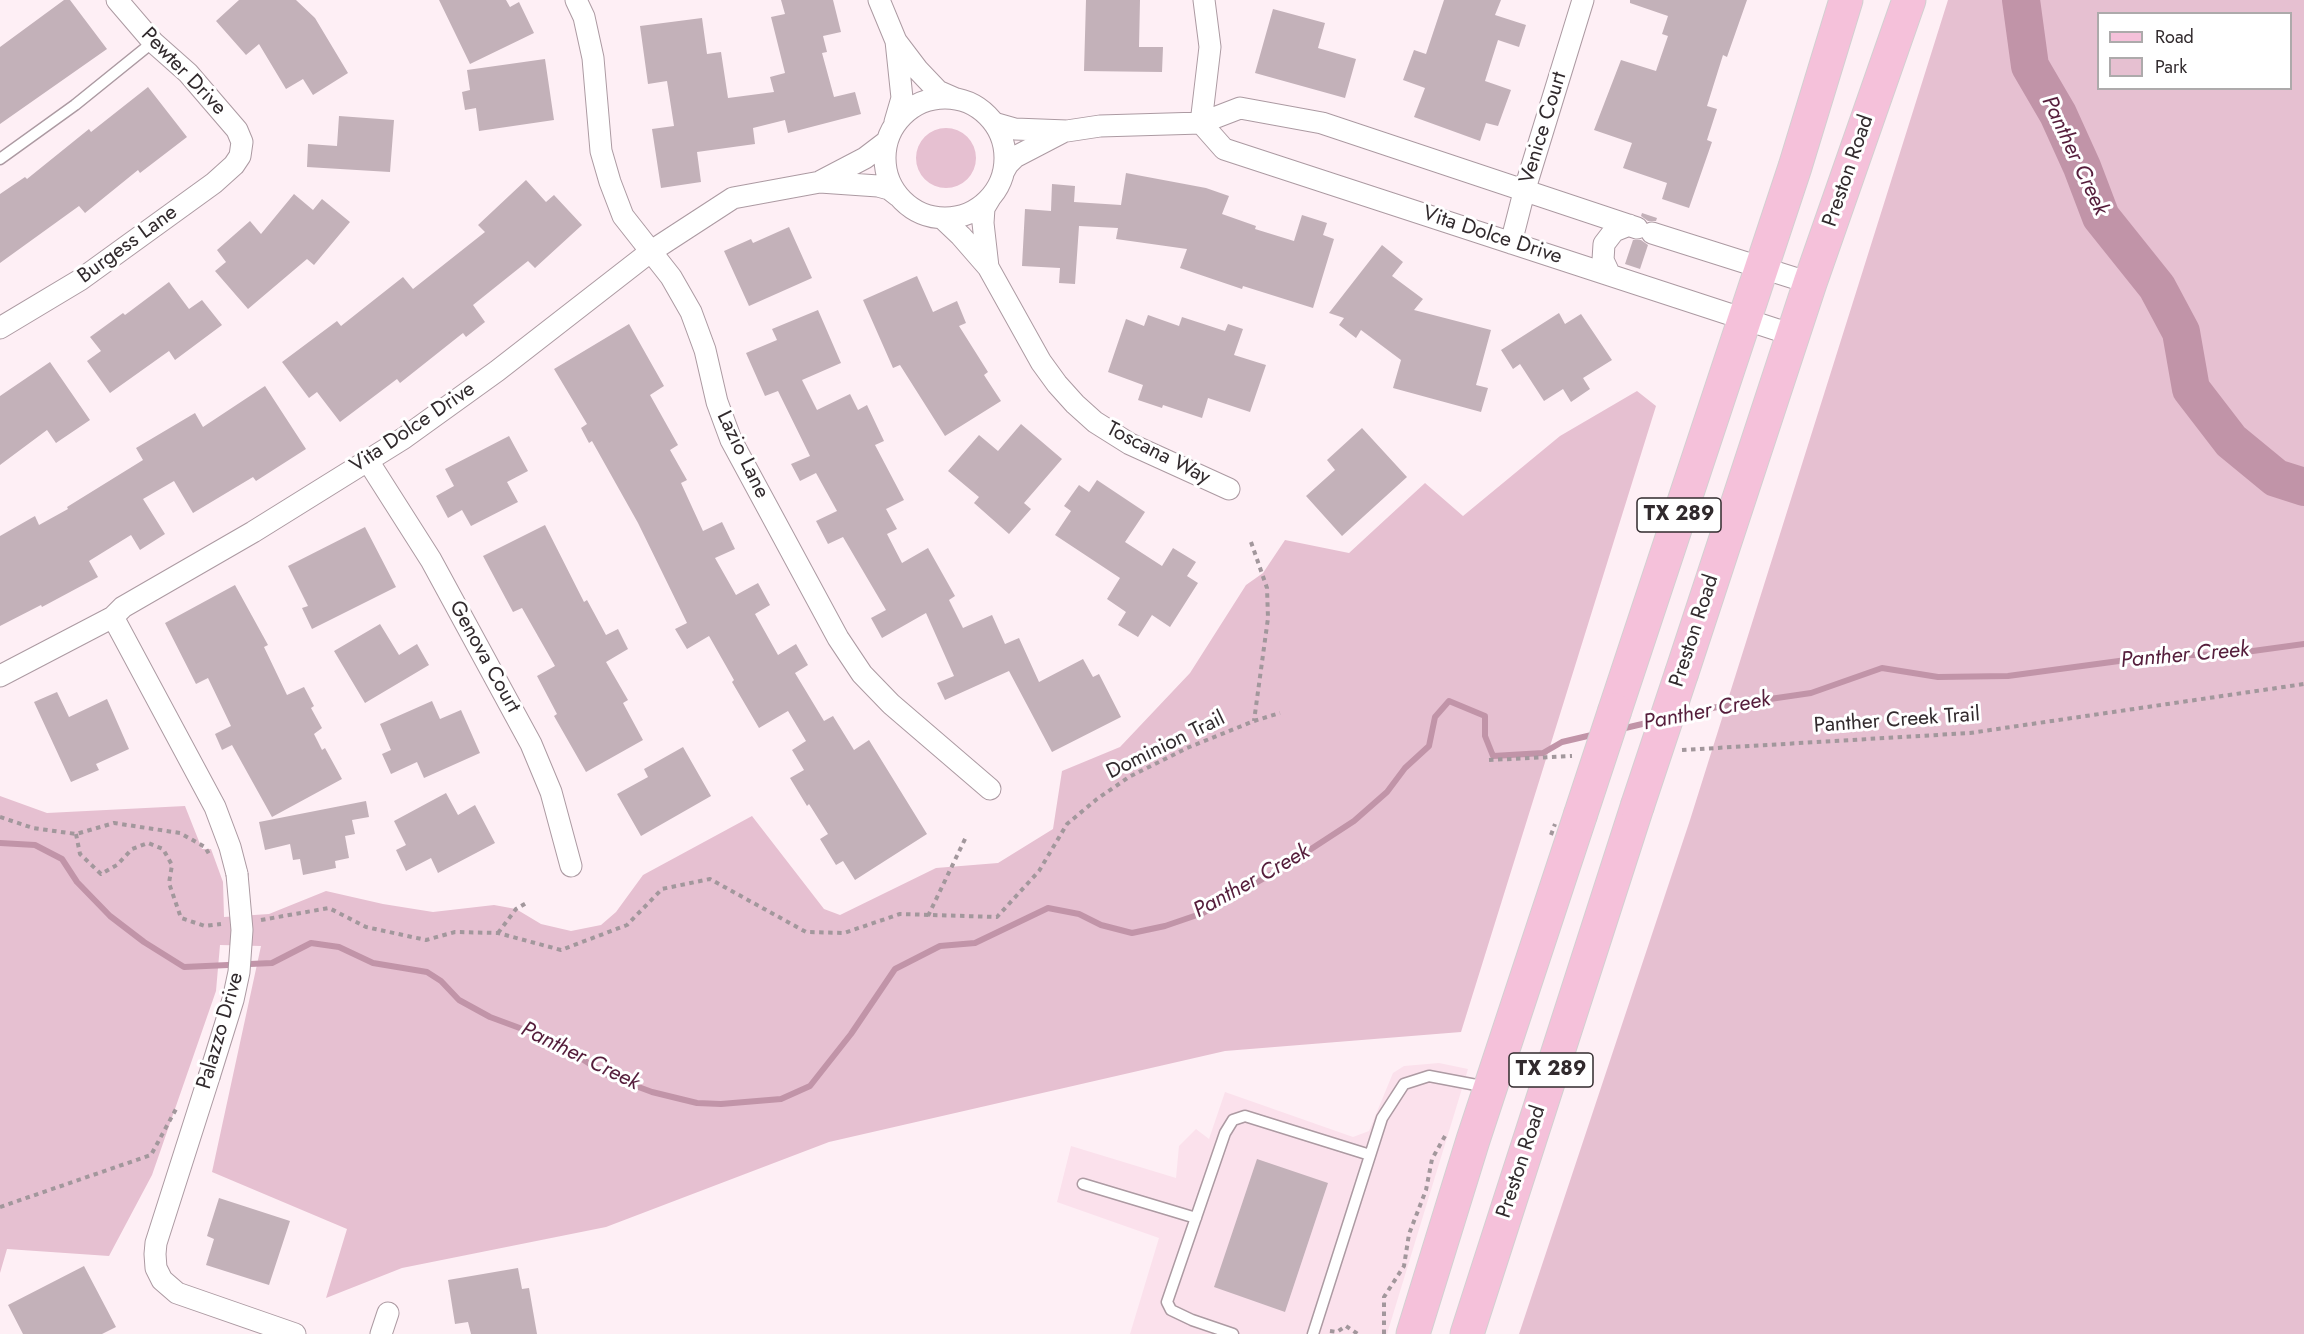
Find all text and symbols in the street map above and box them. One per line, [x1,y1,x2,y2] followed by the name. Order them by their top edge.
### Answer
[2097,12,2292,90] legend
[135,23,231,121] street label: Pewter Drive
[2155,24,2194,50] text: Road
[2155,54,2187,80] text: Park
[1515,69,1573,187] street label: Venice Court
[2035,92,2113,220] water label: Panther Creek
[1818,112,1880,230] street label: Preston Road
[73,200,183,290] street label: Burgess Lane
[1419,202,1565,270] street label: Vita Dolce Drive
[346,377,480,479] street label: Vita Dolce Drive
[710,407,774,503] street label: Lazio Lane
[1102,417,1214,491] street label: Toscana Way
[1637,498,1721,532] road number: TX 289
[1665,572,1725,690] street label: Preston Road
[443,597,525,717] street label: Genova Court
[2120,637,2250,675] water label: Panther Creek
[1641,687,1773,737] water label: Panther Creek
[1813,703,1981,739] street label: Panther Creek Trail
[1103,707,1229,785] street label: Dominion Trail
[1189,839,1315,925] water label: Panther Creek
[192,970,250,1092] street label: Palazzo Drive
[516,1017,644,1097] water label: Panther Creek
[1509,1053,1593,1087] road number: TX 289
[1492,1103,1552,1221] street label: Preston Road

